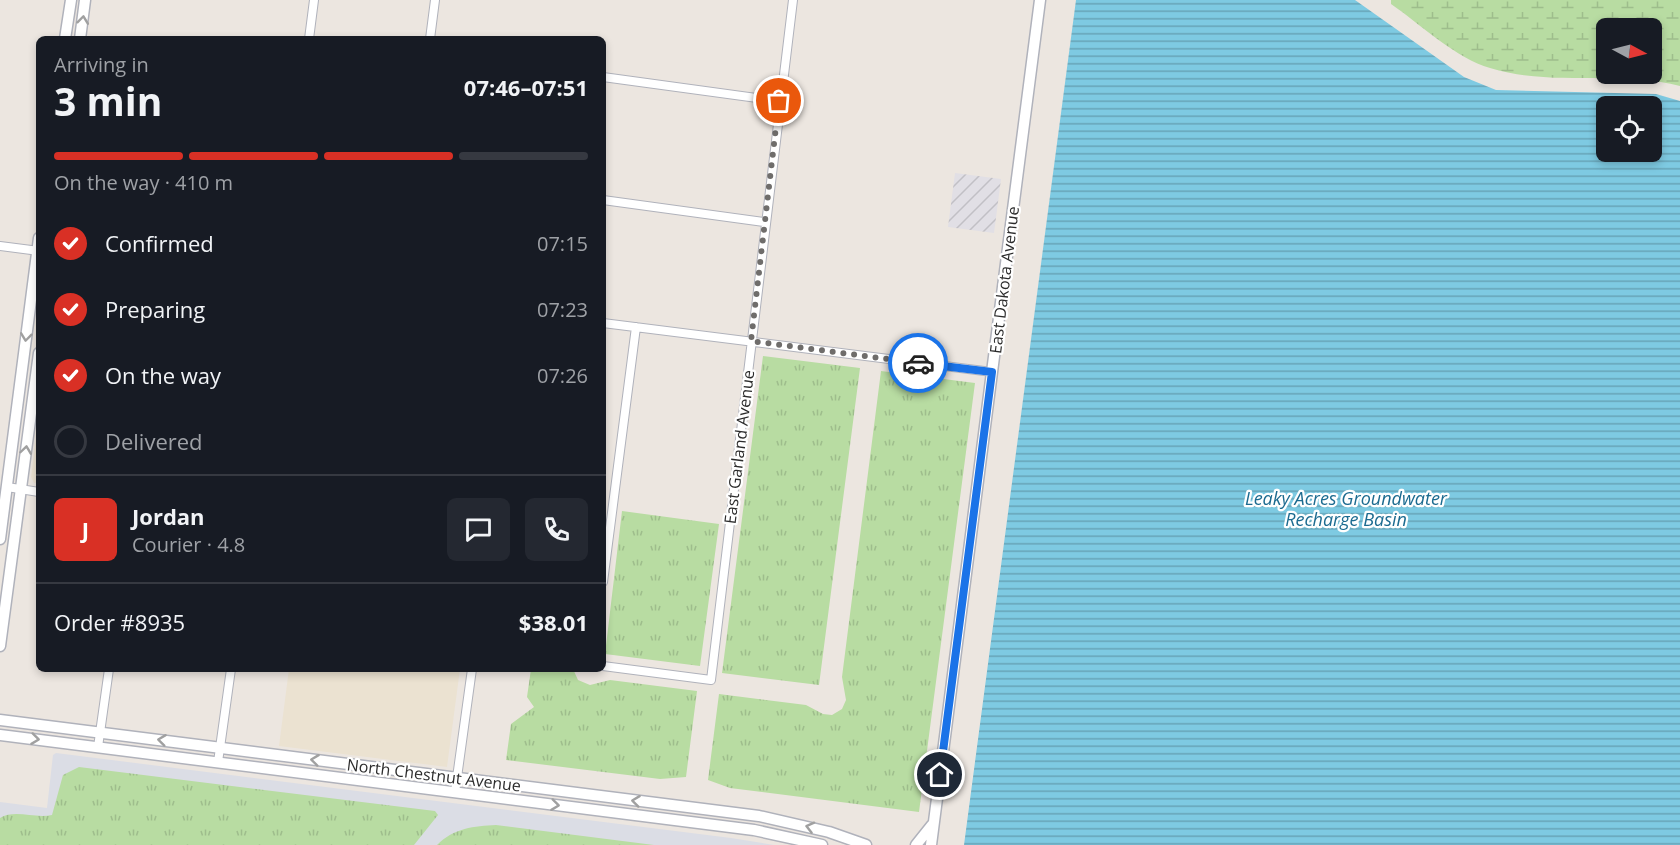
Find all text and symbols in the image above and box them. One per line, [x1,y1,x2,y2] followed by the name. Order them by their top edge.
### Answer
[76,15,89,24] one-way arrow
[1596,18,1662,84] north arrow
[1596,18,1662,162] map controls
[54,51,149,78] text: Arriving in
[464,72,588,102] text: 07:46–07:51
[54,74,162,127] text: 3 min
[753,75,804,126] pin
[762,84,795,117] icon: bag
[1596,96,1662,162] button: locate
[54,169,233,196] text: On the way · 410 m
[984,205,1024,355] street label: East Dakota Avenue
[54,227,87,260] icon: check
[105,228,214,258] text: Confirmed
[537,230,588,257] text: 07:15
[54,293,87,326] icon: check
[105,294,205,324] text: Preparing
[537,296,588,323] text: 07:23
[20,333,33,342] one-way arrow
[888,333,948,393] courier
[902,347,935,380] icon: car
[54,359,87,392] icon: check
[105,360,221,390] text: On the way
[537,362,588,389] text: 07:26
[719,369,759,525] street label: East Garland Avenue
[105,426,203,456] text: Delivered
[20,445,32,454] one-way arrow
[1245,486,1448,531] water label: Leaky Acres Groundwater Recharge Basin
[447,498,510,561] button: chat
[525,498,588,561] button: phone
[132,501,205,531] text: Jordan
[82,514,89,544] text: J
[132,531,245,558] text: Courier · 4.8
[54,607,185,637] text: Order #8935
[519,607,588,637] text: $38.01
[31,732,40,745] one-way arrow
[157,734,167,747] one-way arrow
[914,749,965,800] pin
[346,753,522,797] street label: North Chestnut Avenue
[311,754,320,766] one-way arrow
[923,758,956,791] icon: home
[632,795,641,807] one-way arrow
[550,798,559,811] one-way arrow
[805,821,815,834] one-way arrow

